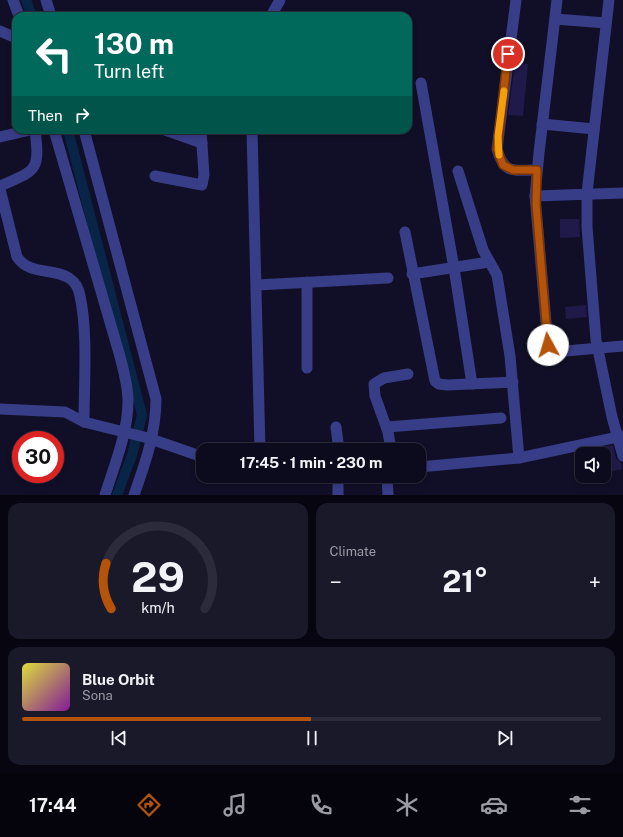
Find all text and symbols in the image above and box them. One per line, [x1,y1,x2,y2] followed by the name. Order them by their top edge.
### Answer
[94,27,174,60] text: 130 m
[28,28,80,80] icon: left
[491,37,525,71] pin
[497,43,519,65] icon: arrive
[94,61,164,82] text: Turn left
[71,104,93,126] icon: right
[28,107,63,124] text: Then
[527,324,569,366] position arrow
[12,431,64,483] speed limit sign: 30
[575,447,611,483] map controls
[575,447,611,483] button: sound
[240,454,382,471] text: 17:45 · 1 min · 230 m
[330,544,376,559] text: Climate
[131,552,185,601] text: 29
[442,563,488,599] text: 21°
[330,569,342,595] text: −
[589,569,601,595] text: +
[141,599,175,616] text: km/h
[82,671,155,688] text: Blue Orbit
[82,688,113,703] text: Sona
[108,727,130,749] icon: previous
[301,727,323,749] icon: pause
[494,727,516,749] icon: next
[135,791,163,819] icon: directions
[221,791,249,819] icon: music
[307,791,335,819] icon: phone
[393,791,421,819] icon: climate
[480,791,508,819] icon: car
[566,791,594,819] icon: filters
[29,795,77,816] text: 17:44

